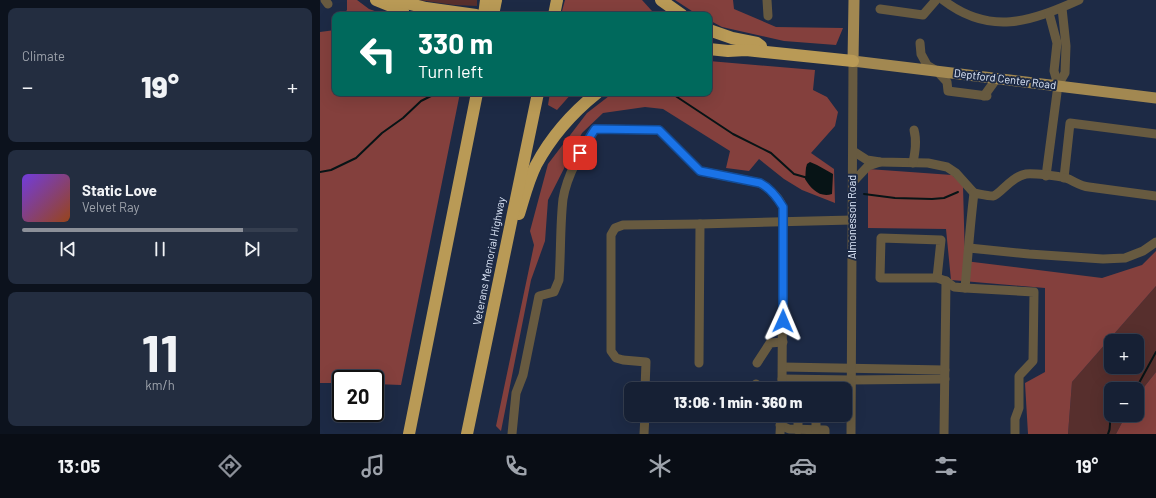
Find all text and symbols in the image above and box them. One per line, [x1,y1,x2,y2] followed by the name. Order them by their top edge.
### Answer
[418,26,493,60] text: 330 m
[352,28,404,80] icon: left
[22,48,65,64] text: Climate
[418,60,484,82] text: Turn left
[953,66,1057,91] street label: Deptford Center Road
[141,68,179,104] text: 19°
[22,73,33,99] text: −
[287,73,298,99] text: +
[563,136,597,170] pin
[569,142,591,164] icon: arrive
[845,175,858,259] street label: Almonesson Road
[82,181,157,199] text: Static Love
[470,196,507,326] street label: Veterans Memorial Highway
[82,199,140,215] text: Velvet Ray
[57,238,79,260] icon: previous
[149,238,171,260] icon: pause
[241,238,263,260] icon: next
[762,300,804,342] position arrow
[141,320,179,382] text: 11
[1104,334,1144,422] map controls
[1104,334,1144,374] button: +
[332,370,384,422] speed limit sign: 20
[145,377,175,393] text: km/h
[1104,382,1144,422] button: −
[674,393,802,411] text: 13:06 · 1 min · 360 m
[216,452,244,480] icon: directions
[359,452,387,480] icon: music
[502,452,530,480] icon: phone
[646,452,674,480] icon: climate
[789,452,817,480] icon: car
[932,452,960,480] icon: filters
[58,455,100,477] text: 13:05
[1076,455,1098,477] text: 19°

